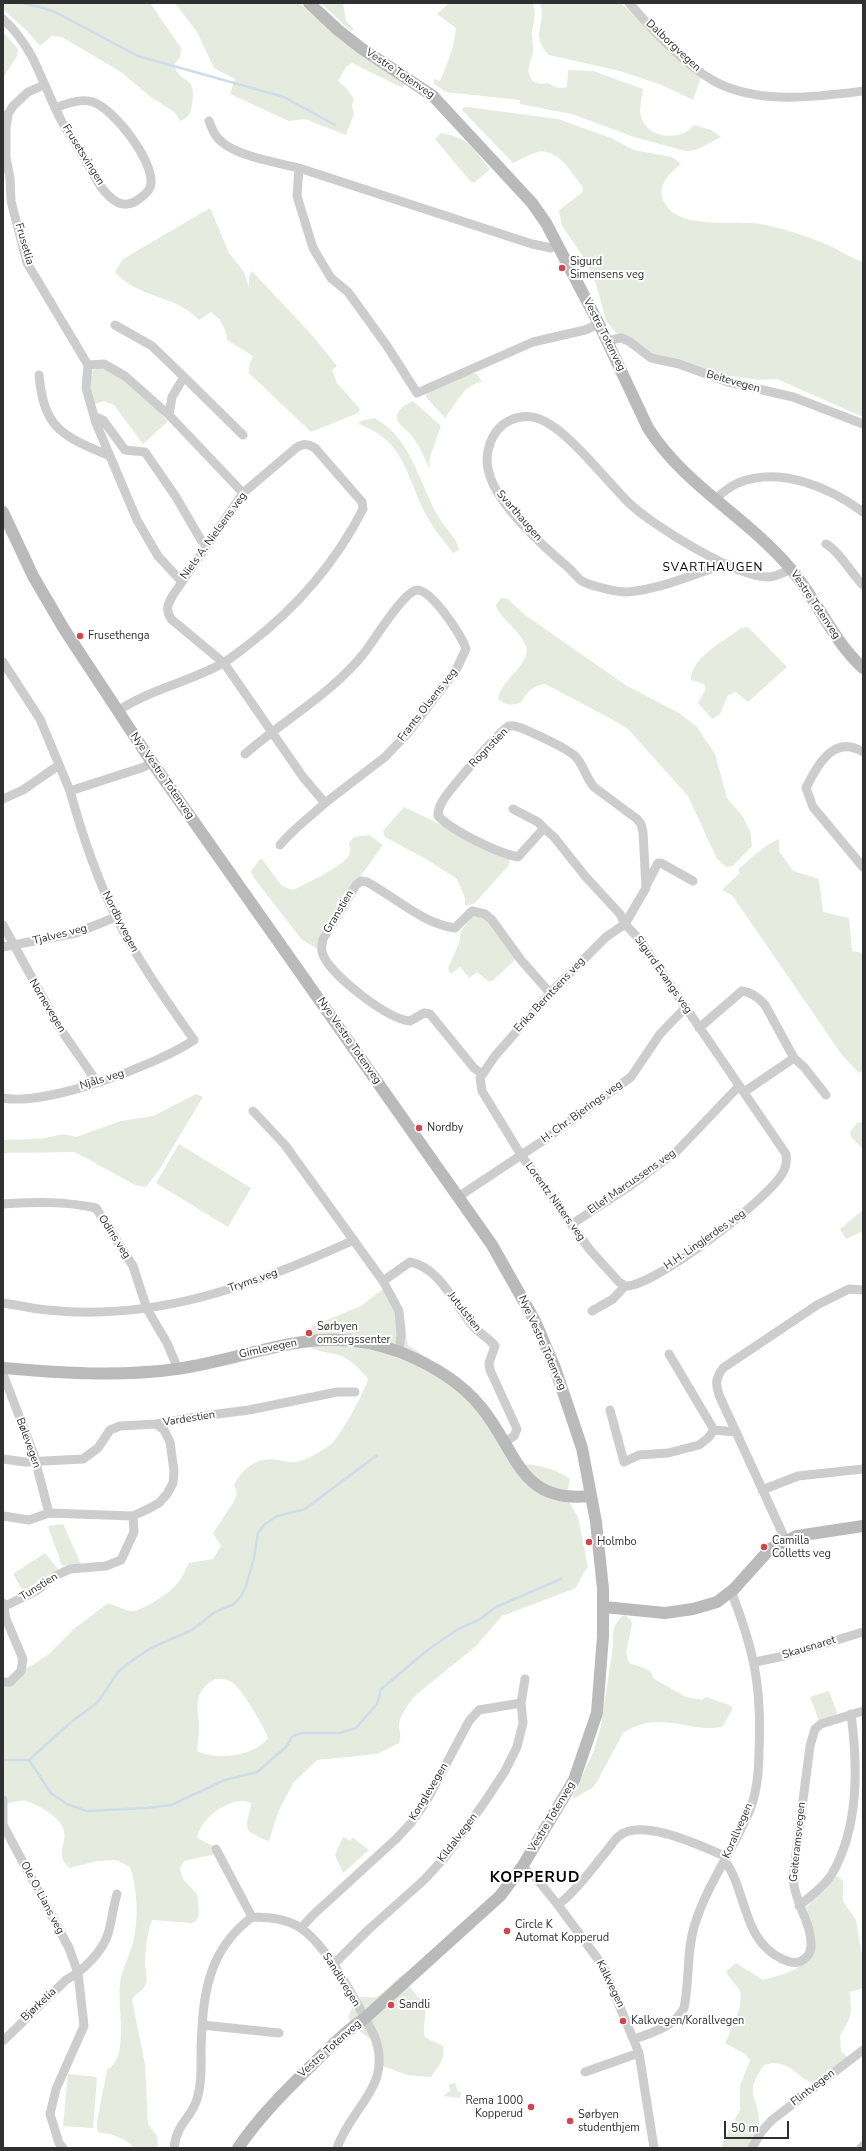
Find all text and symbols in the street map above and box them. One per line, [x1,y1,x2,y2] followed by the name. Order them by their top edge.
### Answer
[643,17,703,75] street label: Dalborgvegen
[363,46,437,102] street label: Vestre Totenveg
[59,122,107,188] street label: Frusetsvingen
[12,222,36,266] street label: Frusetlia
[570,255,644,281] place label: Sigurd Simensens veg
[557,263,567,273] marker: Sigurd Simensens veg
[580,296,628,374] street label: Vestre Totenveg
[705,368,761,396] street label: Beitevegen
[493,488,545,544] street label: Svarthaugen
[178,490,250,582] street label: Niels A. Nielsens veg
[663,561,763,575] district label: SVARTHAUGEN
[787,568,843,642] street label: Vestre Totenveg
[88,629,150,643] place label: Frusethenga
[75,631,85,641] marker: Frusethenga
[395,666,461,744] street label: Frants Olsens veg
[467,726,511,770] street label: Rognstien
[127,730,197,822] street label: Nye Vestre Totenveg
[321,888,357,936] street label: Granstien
[99,889,141,955] street label: Nordbyvegen
[31,922,89,948] street label: Tjalves veg
[631,934,695,1016] street label: Sigurd Evangs veg
[512,955,588,1035] street label: Erika Berntsens veg
[26,977,68,1035] street label: Nornevegen
[314,995,384,1087] street label: Nye Vestre Totenveg
[78,1067,126,1093] street label: Njåls veg
[539,1078,625,1146] street label: H. Chr. Bjerings veg
[427,1121,464,1135] place label: Nordby
[414,1123,424,1133] marker: Nordby
[586,1147,678,1217] street label: Ellef Marcussens veg
[522,1160,588,1244] street label: Lorentz Nitters veg
[662,1207,748,1273] street label: H.H. Lingjerdes veg
[95,1213,133,1261] street label: Odins veg
[227,1266,279,1296] street label: Tryms veg
[444,1290,484,1334] street label: Jutulstien
[515,1294,569,1392] street label: Nye Vestre Totenveg
[317,1320,391,1346] place label: Sørbyen omsorgssenter
[304,1328,314,1338] marker: Sørbyen omsorgssenter
[238,1336,298,1362] street label: Gimlevegen
[162,1408,216,1430] street label: Vardestien
[13,1416,43,1470] street label: Bølevegen
[772,1534,831,1560] place label: Camilla Colletts veg
[597,1535,637,1549] place label: Holmbo
[584,1537,594,1547] marker: Holmbo
[759,1542,769,1552] marker: Camilla Colletts veg
[18,1570,60,1604] street label: Tunstien
[781,1634,837,1662] street label: Skausnaret
[407,1761,451,1823] street label: Konglevegen
[526,1779,578,1855] street label: Vestre Totenveg
[720,1801,756,1861] street label: Korallvegen
[787,1801,809,1883] street label: Geiteramsvegen
[435,1811,481,1865] street label: Kildalvegen
[17,1859,67,1937] street label: Ole O. Lians veg
[490,1869,580,1887] district label: KOPPERUD
[515,1918,609,1944] place label: Circle K Automat Kopperud
[502,1926,512,1936] marker: Circle K Automat Kopperud
[319,1951,363,2009] street label: Sandlivegen
[593,1958,627,2010] street label: Kalkvegen
[19,1986,59,2024] street label: Bjørkelia
[399,1998,430,2012] place label: Sandli
[386,2000,396,2010] marker: Sandli
[631,2014,744,2028] place label: Kalkvegen/Korallvegen
[618,2016,628,2026] marker: Kalkvegen/Korallvegen
[296,2017,364,2081] street label: Vestre Totenveg
[788,2067,838,2109] street label: Flintvegen
[465,2094,523,2120] place label: Rema 1000 Kopperud
[526,2102,536,2112] marker: Rema 1000 Kopperud
[578,2108,640,2134] place label: Sørbyen studenthjem
[726,2113,791,2139] scale bar
[565,2116,575,2126] marker: Sørbyen studenthjem
[731,2120,759,2136] text: 50 m

